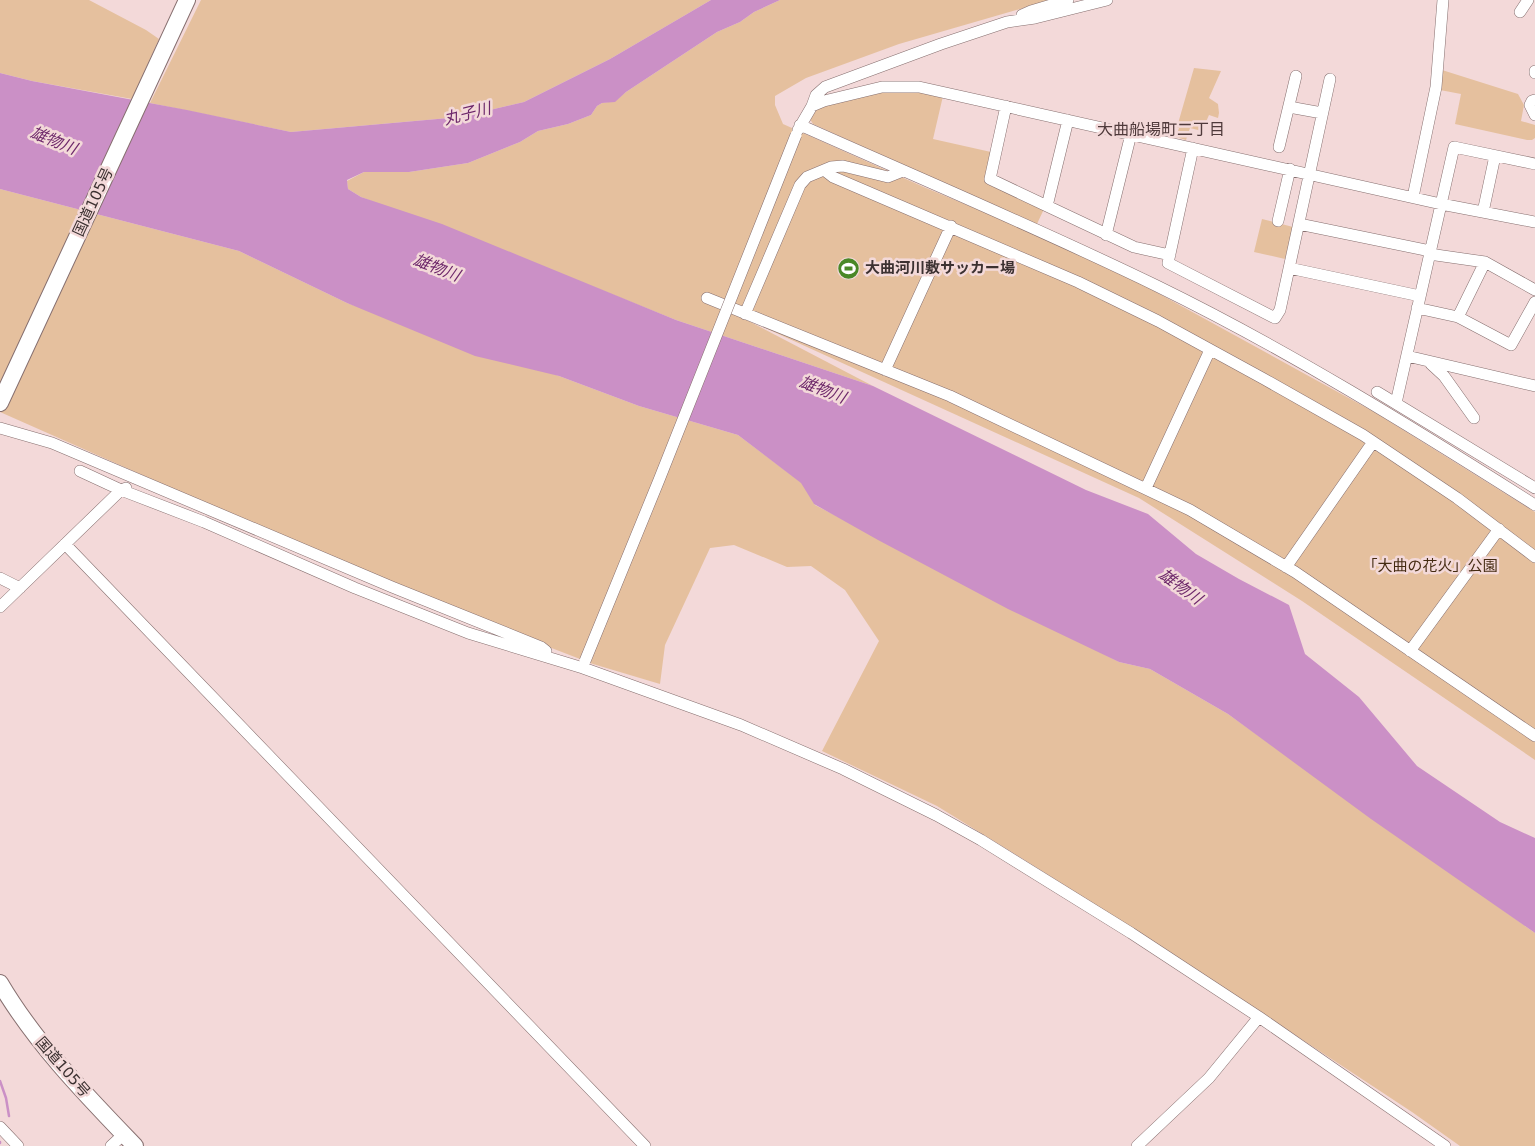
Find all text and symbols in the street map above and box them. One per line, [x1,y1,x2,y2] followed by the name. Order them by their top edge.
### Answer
[442,98,495,129] water label: 丸子川
[1097,120,1225,139] district label: 大曲船場町二丁目
[28,123,81,159] water label: 雄物川
[69,165,117,239] street label: 国道105号
[411,250,464,286] water label: 雄物川
[837,256,861,280] sports icon: 大曲河川敷サッカー場
[865,259,1015,277] place label: 大曲河川敷サッカー場
[797,372,850,408] water label: 雄物川
[1362,557,1498,575] park label: 「大曲の花火」公園
[1156,565,1207,609] water label: 雄物川
[32,1033,94,1101] street label: 国道105号

